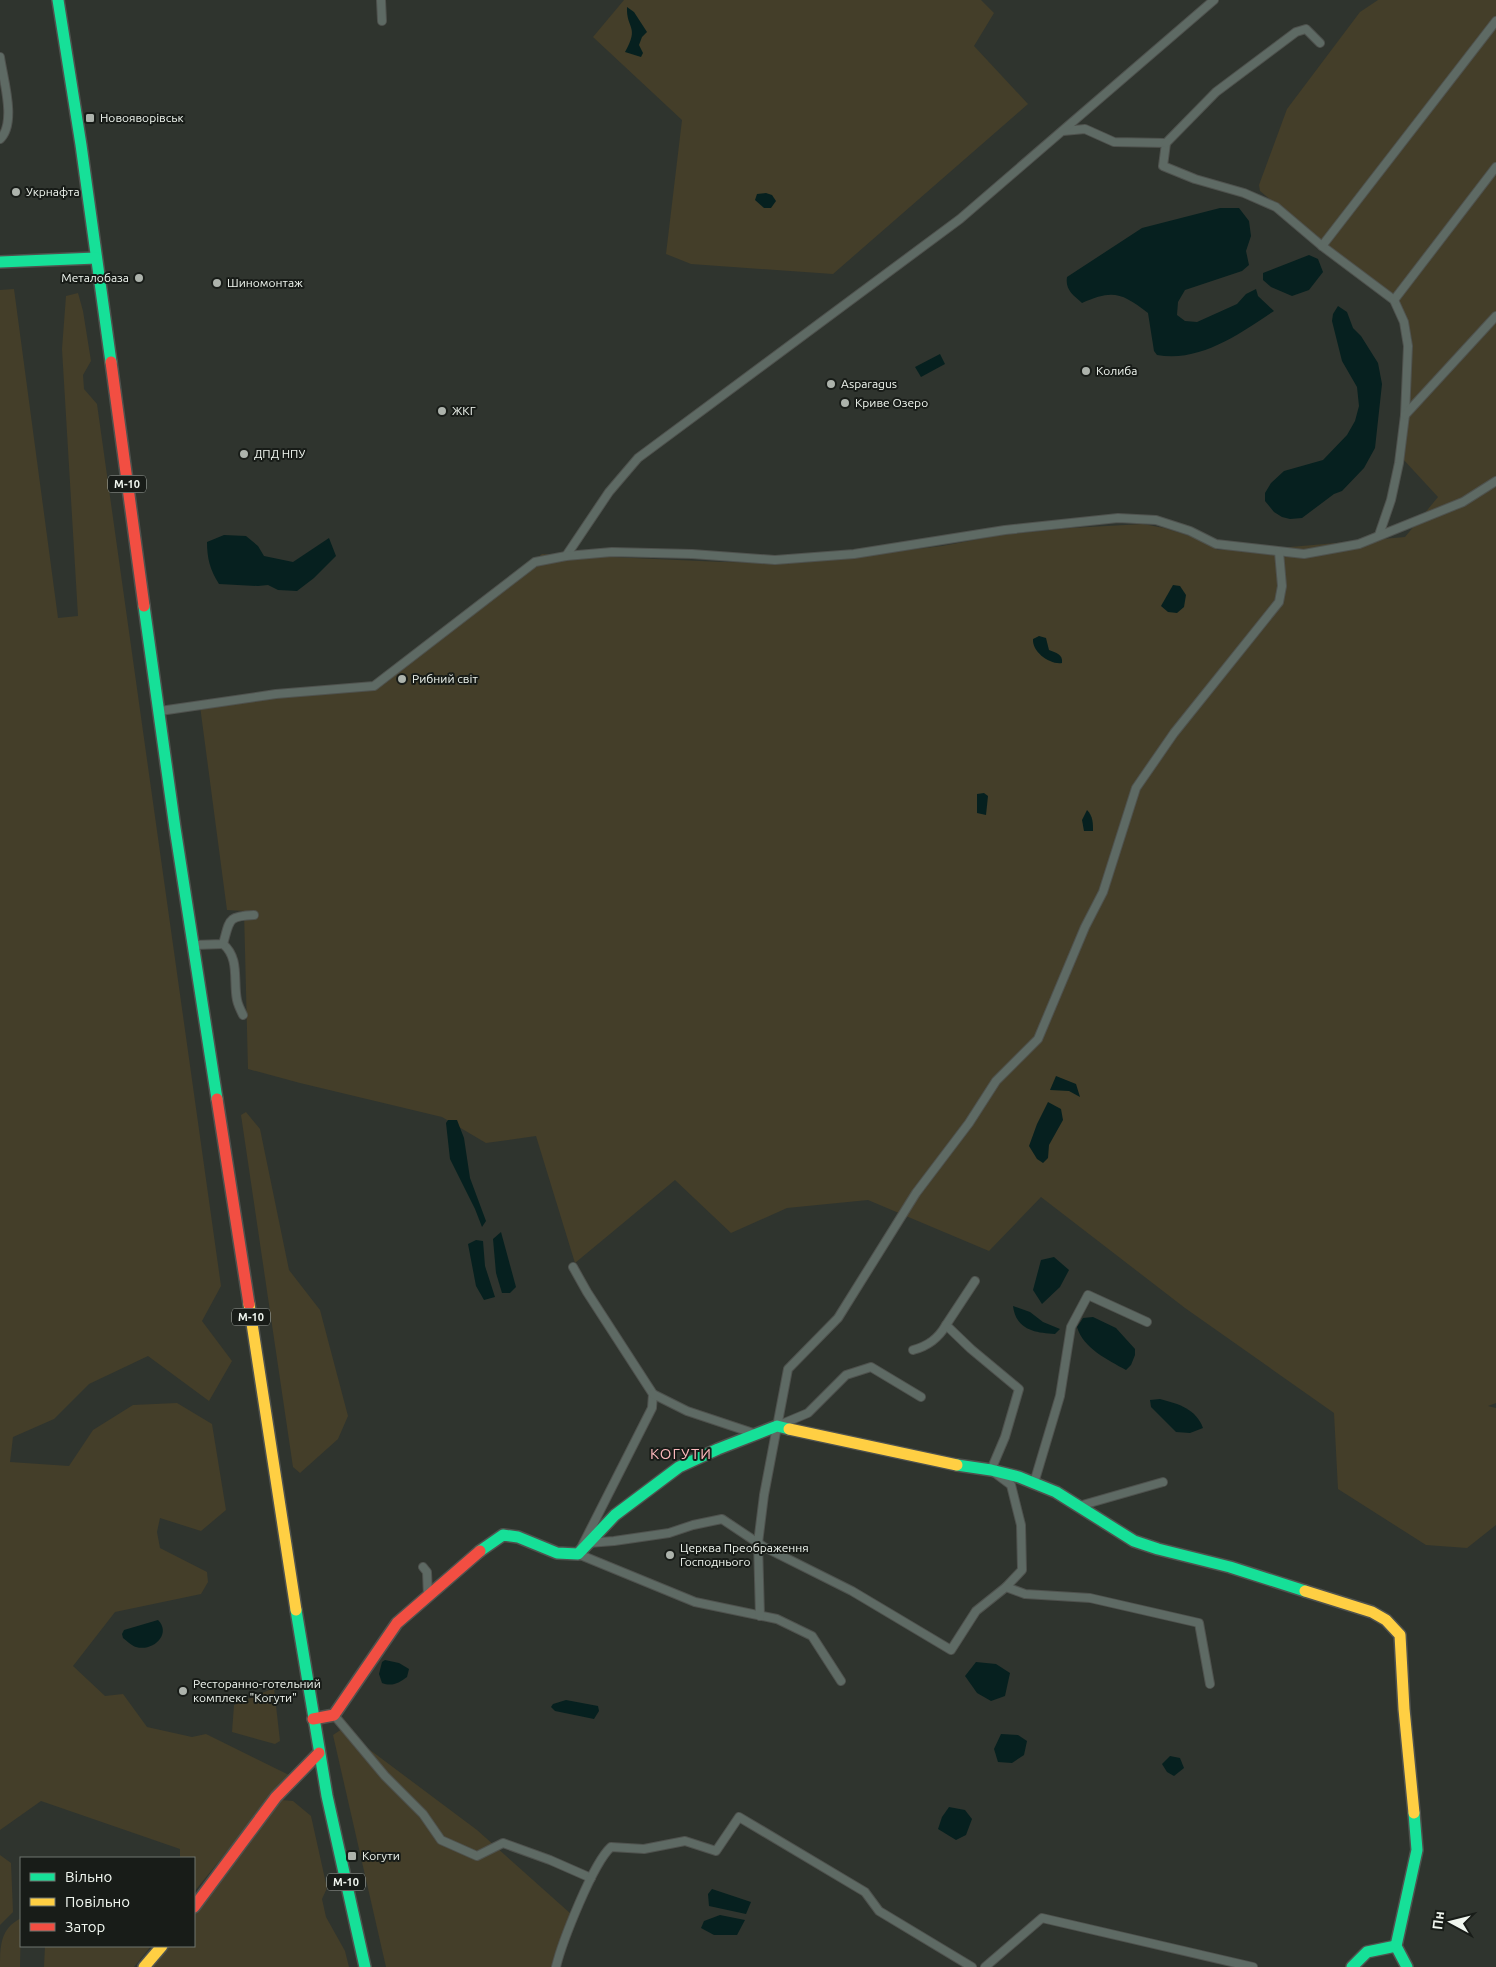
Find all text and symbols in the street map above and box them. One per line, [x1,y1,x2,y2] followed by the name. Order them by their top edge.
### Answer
[100,111,184,124] place label: Новояворівськ
[84,112,96,124] marker: Новояворівськ
[26,185,80,198] place label: Укрнафта
[10,186,22,198] marker: Укрнафта
[61,271,129,284] place label: Металобаза
[133,272,145,284] marker: Металобаза
[227,276,303,289] place label: Шиномонтаж
[211,277,223,289] marker: Шиномонтаж
[1096,364,1138,377] place label: Колиба
[1080,365,1092,377] marker: Колиба
[841,377,897,390] place label: Asparagus
[825,378,837,390] marker: Asparagus
[855,396,928,409] place label: Криве Озеро
[839,397,851,409] marker: Криве Озеро
[452,404,476,417] place label: ЖКГ
[436,405,448,417] marker: ЖКГ
[254,447,305,460] place label: ДПД НПУ
[238,448,250,460] marker: ДПД НПУ
[108,476,146,492] road number: М-10
[412,672,478,685] place label: Рибний світ
[396,673,408,685] marker: Рибний світ
[232,1308,270,1325] road number: М-10
[650,1445,712,1462] district label: КОГУТИ
[680,1541,809,1568] place label: Церква Преображення Господнього
[664,1549,676,1561] marker: Церква Преображення Господнього
[193,1677,321,1704] place label: Ресторанно-готельний комплекс "Когути"
[177,1685,189,1697] marker: Ресторанно-готельний комплекс "Когути"
[362,1849,400,1862] place label: Когути
[346,1850,358,1862] marker: Когути
[20,1857,195,1947] legend
[65,1868,112,1885] text: Вільно
[327,1874,365,1890] road number: М-10
[65,1893,130,1910] text: Повільно
[1426,1897,1476,1947] north arrow
[1429,1910,1447,1931] text: Пн
[65,1918,105,1935] text: Затор

